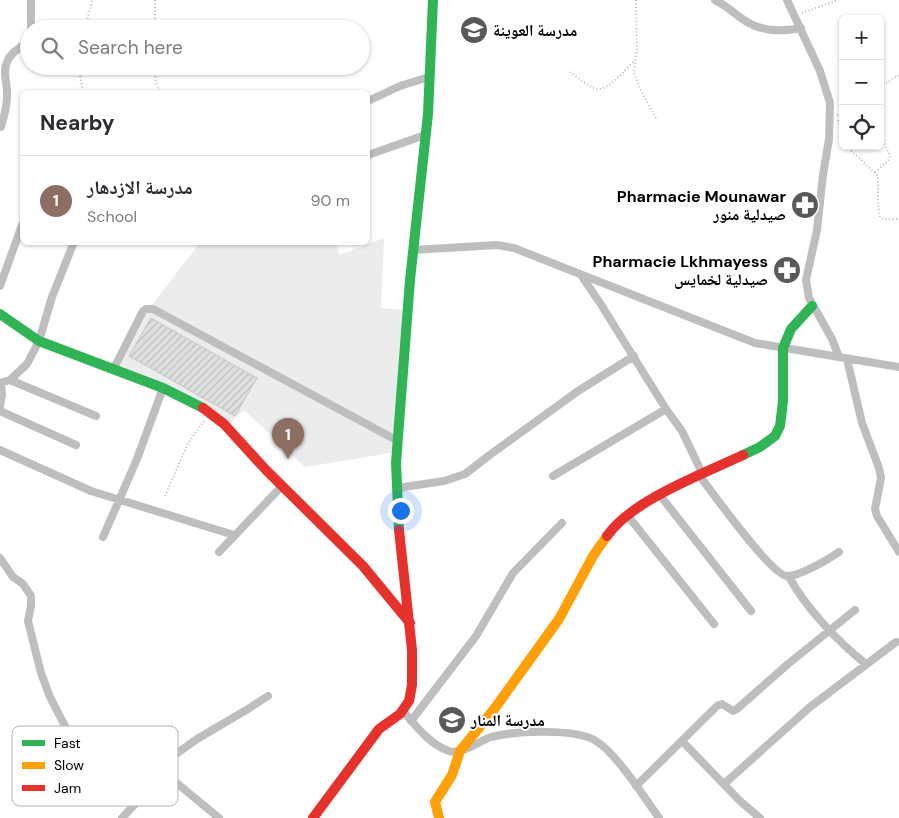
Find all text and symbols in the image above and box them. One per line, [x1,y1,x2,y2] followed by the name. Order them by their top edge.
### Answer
[459,15,489,45] school or university icon: مدرسة العوينة
[839,15,884,150] map controls
[839,15,884,60] button: +
[20,20,370,75] search box
[493,20,577,41] place label: مدرسة العوينة
[38,34,66,62] icon: search
[78,35,183,60] text: Search here
[839,60,884,105] button: −
[839,105,884,150] button: locate
[40,109,114,137] text: Nearby
[87,175,193,200] text: مدرسة الازدهار
[617,186,786,225] place label: Pharmacie Mounawar صيدلية منور
[53,190,59,211] text: 1
[310,190,350,211] text: 90 m
[790,190,820,220] pharmacy icon: Pharmacie Mounawar صيدلية منور
[87,206,137,227] text: School
[593,251,768,290] place label: Pharmacie Lkhmayess صيدلية لخمايس
[772,255,802,285] pharmacy icon: Pharmacie Lkhmayess صيدلية لخمايس
[272,418,304,459] pin: 1
[388,498,414,524] your location
[437,705,467,735] school or university icon: مدرسة المنار
[470,710,545,731] place label: مدرسة المنار
[12,726,178,806] legend
[54,734,81,752] text: Fast
[54,756,84,774] text: Slow
[54,779,81,797] text: Jam

